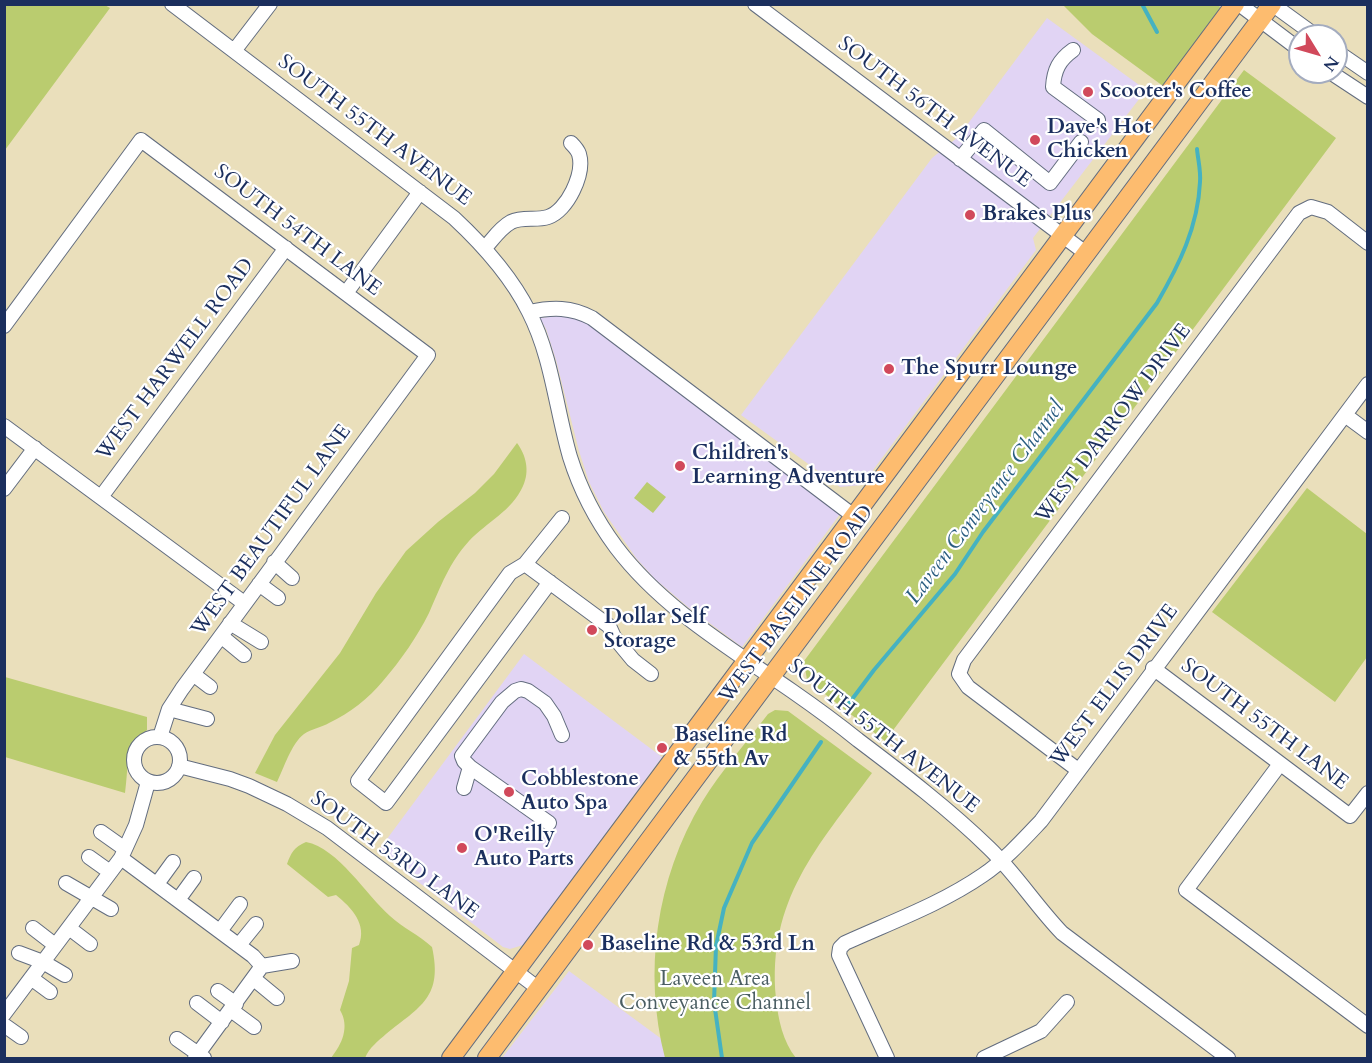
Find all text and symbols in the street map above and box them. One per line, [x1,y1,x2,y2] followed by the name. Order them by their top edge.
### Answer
[1288,24,1348,84] north arrow
[832,32,1036,194] street label: SOUTH 56TH AVENUE
[272,50,476,212] street label: SOUTH 55TH AVENUE
[1318,51,1344,76] text: N
[1100,79,1252,105] place label: Scooter's Coffee
[1081,85,1095,99] marker: Scooter's Coffee
[1047,115,1151,165] place label: Dave's Hot Chicken
[1028,133,1042,147] marker: Dave's Hot Chicken
[208,160,386,302] street label: SOUTH 54TH LANE
[982,202,1091,228] place label: Brakes Plus
[963,208,977,222] marker: Brakes Plus
[92,254,260,466] street label: WEST HARWELL ROAD
[1031,319,1197,529] street label: WEST DARROW DRIVE
[901,356,1077,382] place label: The Spurr Lounge
[882,362,896,376] marker: The Spurr Lounge
[901,396,1071,610] water label: Laveen Conveyance Channel
[187,420,357,642] street label: WEST BEAUTIFUL LANE
[692,441,885,491] place label: Children's Learning Adventure
[673,459,687,473] marker: Children's Learning Adventure
[714,501,880,709] street label: WEST BASELINE ROAD
[1046,600,1184,772] street label: WEST ELLIS DRIVE
[604,605,706,655] place label: Dollar Self Storage
[585,623,599,637] marker: Dollar Self Storage
[782,654,984,820] street label: SOUTH 55TH AVENUE
[1175,654,1353,796] street label: SOUTH 55TH LANE
[674,723,788,773] place label: Baseline Rd & 55th Av
[655,741,669,755] marker: Baseline Rd & 55th Av
[521,767,639,817] place label: Cobblestone Auto Spa
[502,785,516,799] marker: Cobblestone Auto Spa
[305,787,483,925] street label: SOUTH 53RD LANE
[474,823,574,873] place label: O'Reilly Auto Parts
[455,841,469,855] marker: O'Reilly Auto Parts
[600,932,815,958] place label: Baseline Rd & 53rd Ln
[581,938,595,952] marker: Baseline Rd & 53rd Ln
[619,967,811,1017] park label: Laveen Area Conveyance Channel

